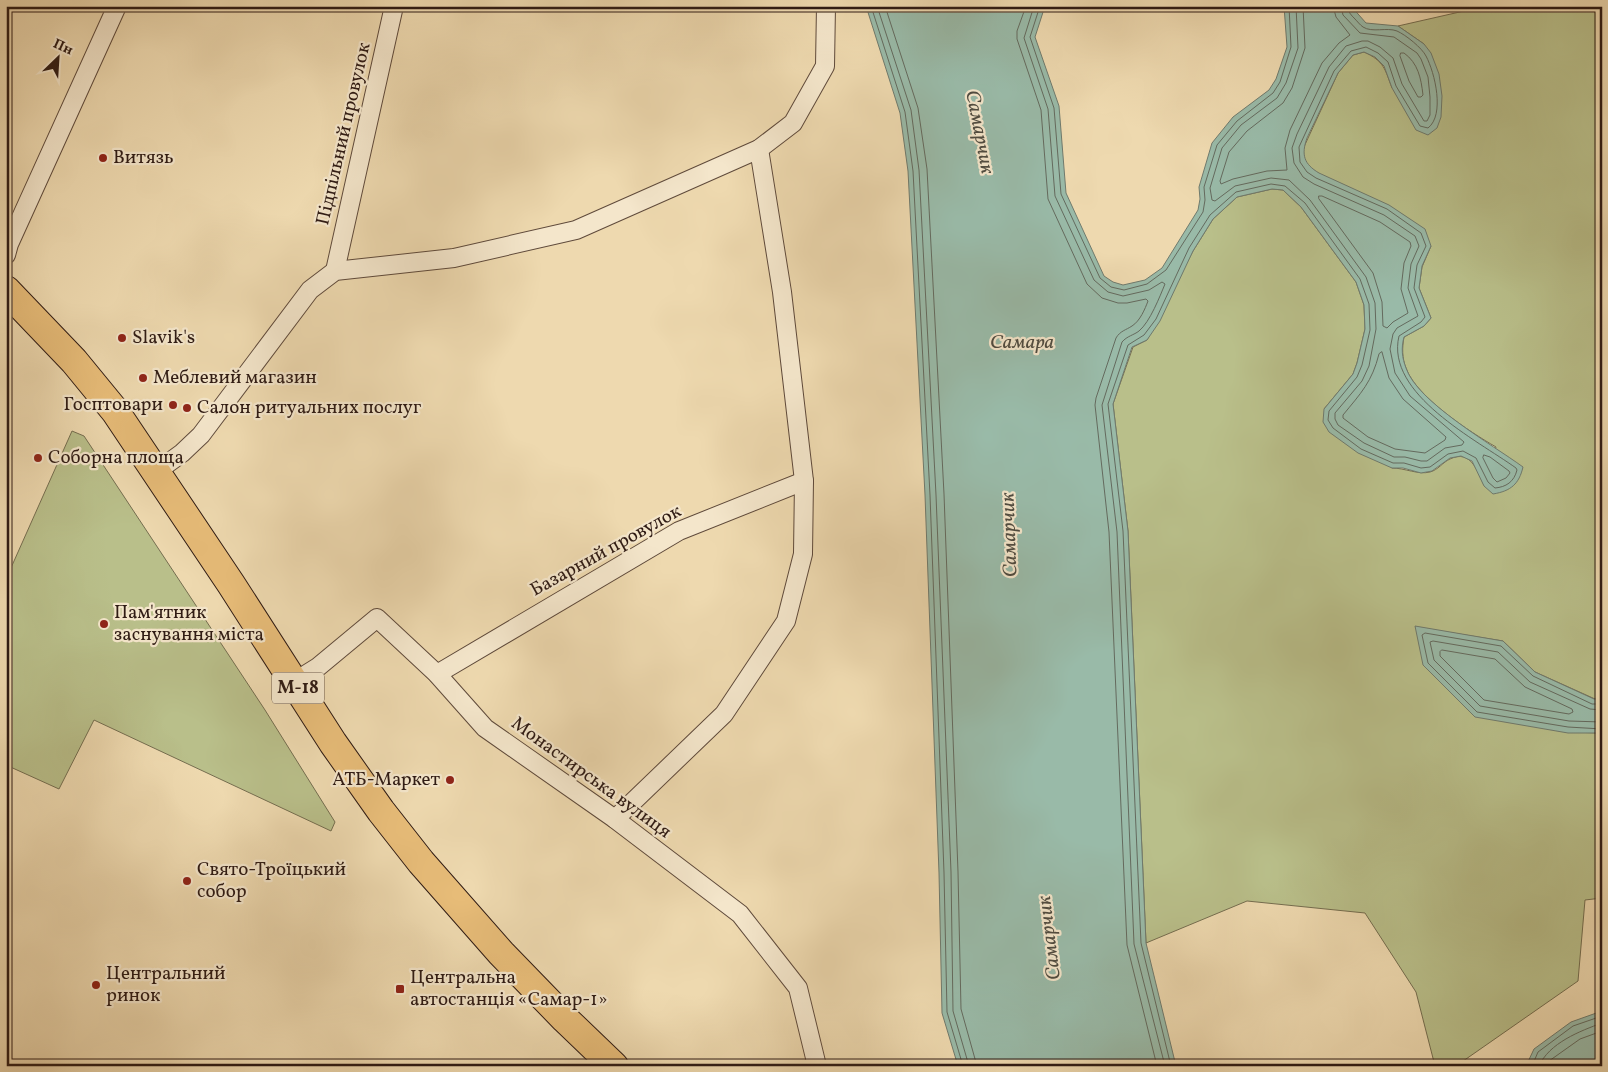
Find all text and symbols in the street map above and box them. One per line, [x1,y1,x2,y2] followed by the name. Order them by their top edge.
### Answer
[32,32,82,82] north arrow
[50,35,76,60] text: Пн
[310,40,378,228] street label: Підпільний провулок
[957,88,1001,177] water label: Самарчик
[113,145,174,171] place label: Витязь
[97,152,109,164] marker: Витязь
[132,325,195,351] place label: Slavik's
[990,329,1054,357] water label: Самара
[116,332,128,344] marker: Slavik's
[153,365,317,391] place label: Меблевий магазин
[137,372,149,384] marker: Меблевий магазин
[63,392,163,418] place label: Госптовари
[197,395,422,421] place label: Салон ритуальних послуг
[167,399,179,411] marker: Госптовари
[181,402,193,414] marker: Салон ритуальних послуг
[48,445,184,471] place label: Соборна площа
[32,452,44,464] marker: Соборна площа
[995,492,1025,578] water label: Самарчик
[526,499,686,603] street label: Базарний провулок
[114,600,264,648] place label: Пам'ятник заснування міста
[98,618,110,630] marker: Пам'ятник заснування міста
[272,672,324,704] road number: М-18
[506,711,677,845] street label: Монастирська вулиця
[332,767,440,793] place label: АТБ-Маркет
[444,774,456,786] marker: АТБ-Маркет
[197,857,346,905] place label: Свято-Троїцький собор
[181,875,193,887] marker: Свято-Троїцький собор
[1031,894,1069,982] water label: Самарчик
[106,961,226,1009] place label: Центральний ринок
[410,965,608,1013] place label: Центральна автостанція «Самар-1»
[90,979,102,991] marker: Центральний ринок
[394,983,406,995] marker: Центральна автостанція «Самар-1»

